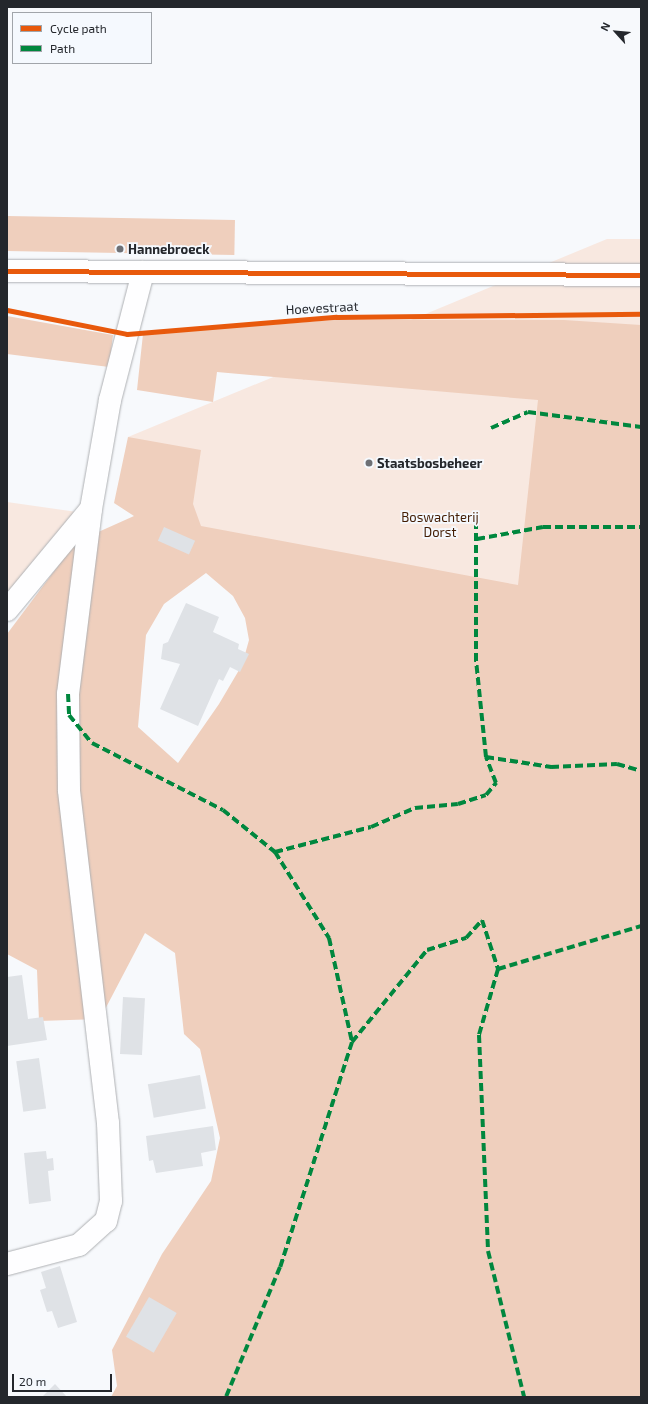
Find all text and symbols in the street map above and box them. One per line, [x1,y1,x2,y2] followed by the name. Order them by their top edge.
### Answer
[12,12,152,64] legend
[596,12,636,52] north arrow
[597,20,612,33] text: N
[50,21,107,35] text: Cycle path
[50,41,75,55] text: Path
[128,241,209,257] place label: Hannebroeck
[115,244,125,254] marker: Hannebroeck
[285,298,359,318] street label: Hoevestraat
[377,455,482,471] place label: Staatsbosbeheer
[364,458,374,468] marker: Staatsbosbeheer
[401,510,479,541] park label: Boswachterij Dorst
[14,1366,114,1392] scale bar
[19,1374,46,1388] text: 20 m

